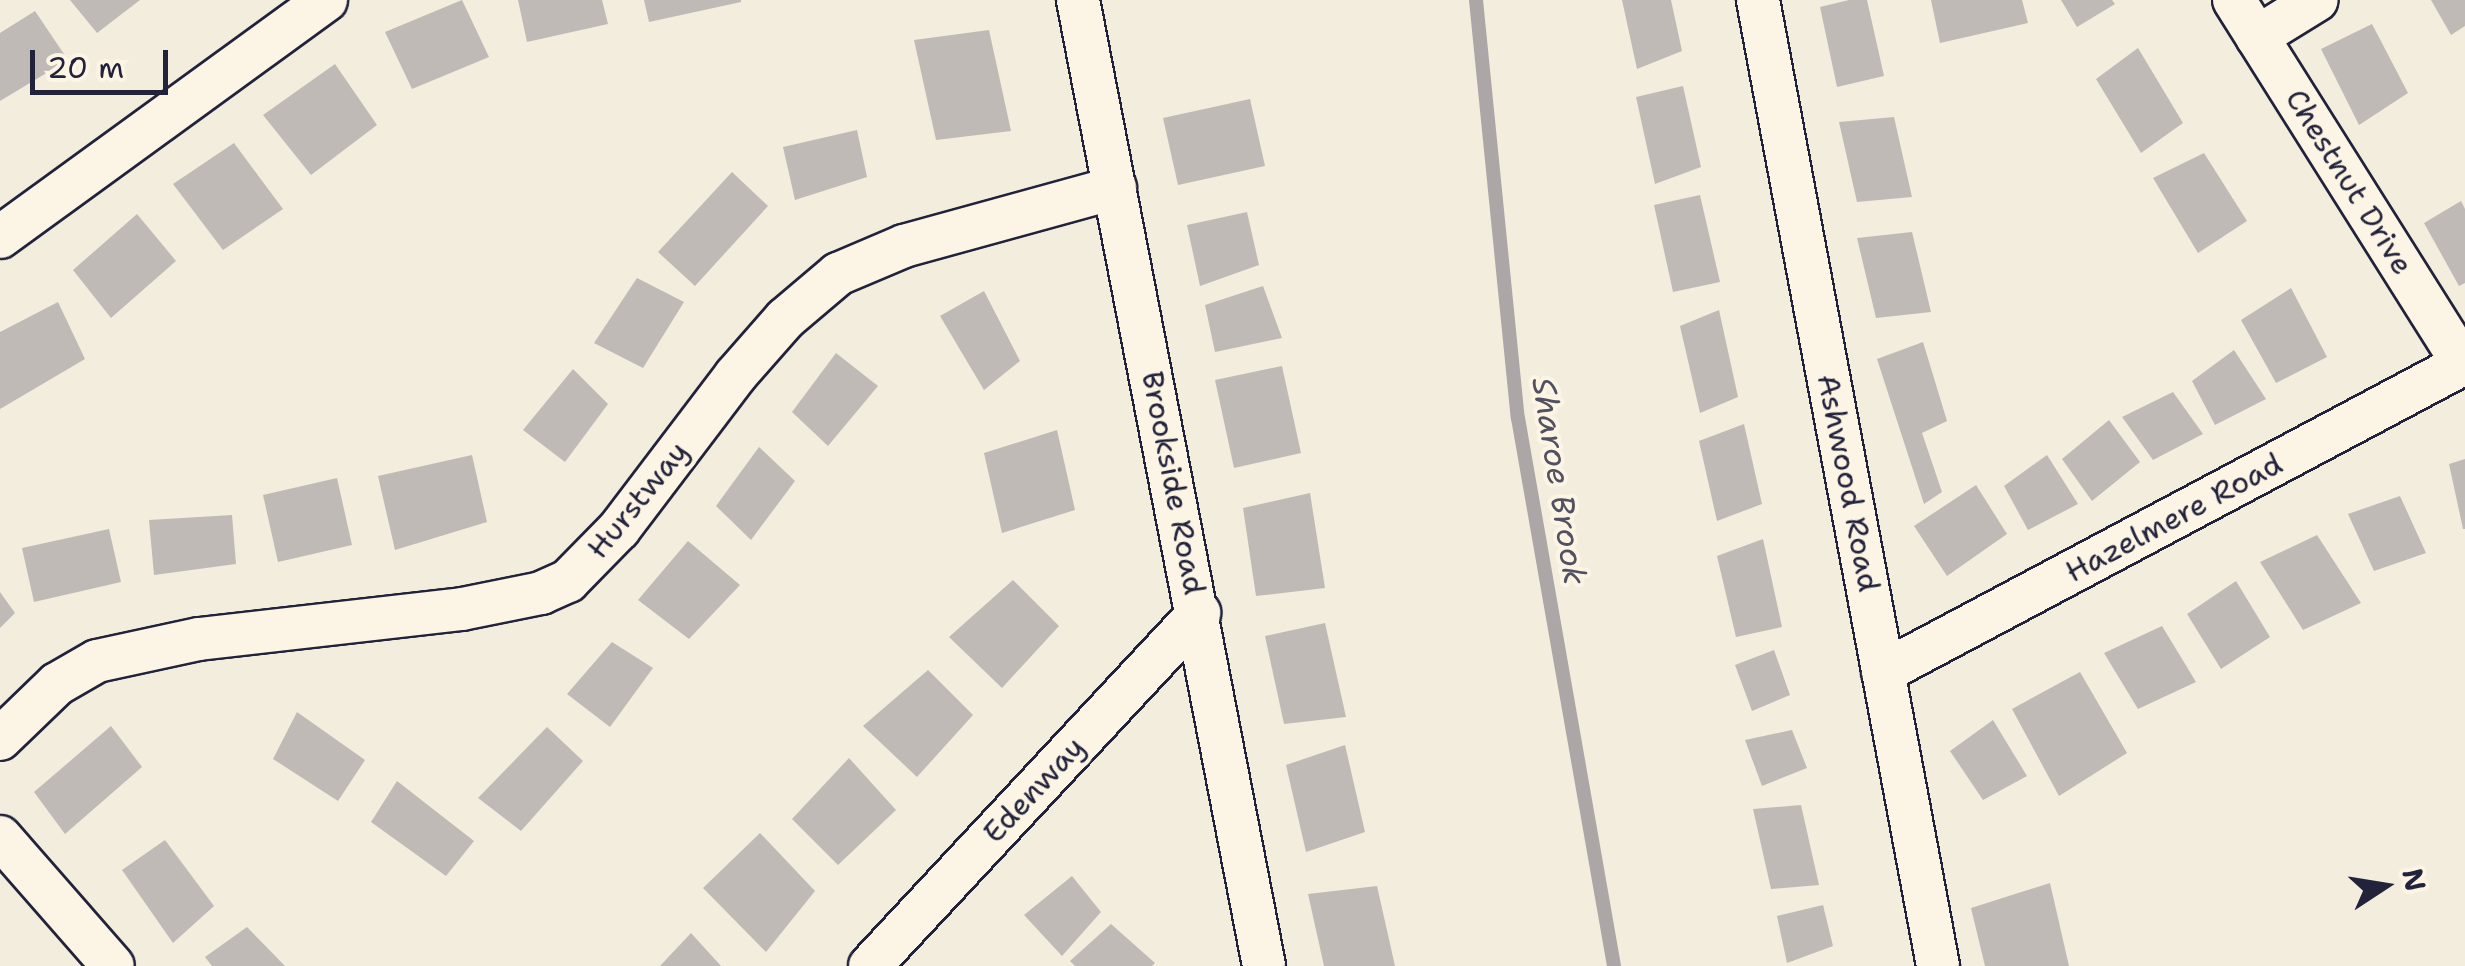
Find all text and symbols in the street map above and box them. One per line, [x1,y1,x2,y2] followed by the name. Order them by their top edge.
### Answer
[35,30,172,92] scale bar
[47,47,124,88] text: 20 m
[2278,83,2420,281] street label: Chestnut Drive
[1134,368,1212,598] street label: Brookside Road
[1809,371,1887,595] street label: Ashwood Road
[1524,374,1594,588] water label: Sharoe Brook
[580,434,696,566] street label: Hurstway
[2060,446,2288,590] street label: Hazelmere Road
[976,729,1092,851] street label: Edenway
[2335,836,2435,936] north arrow
[2393,865,2435,895] text: N

